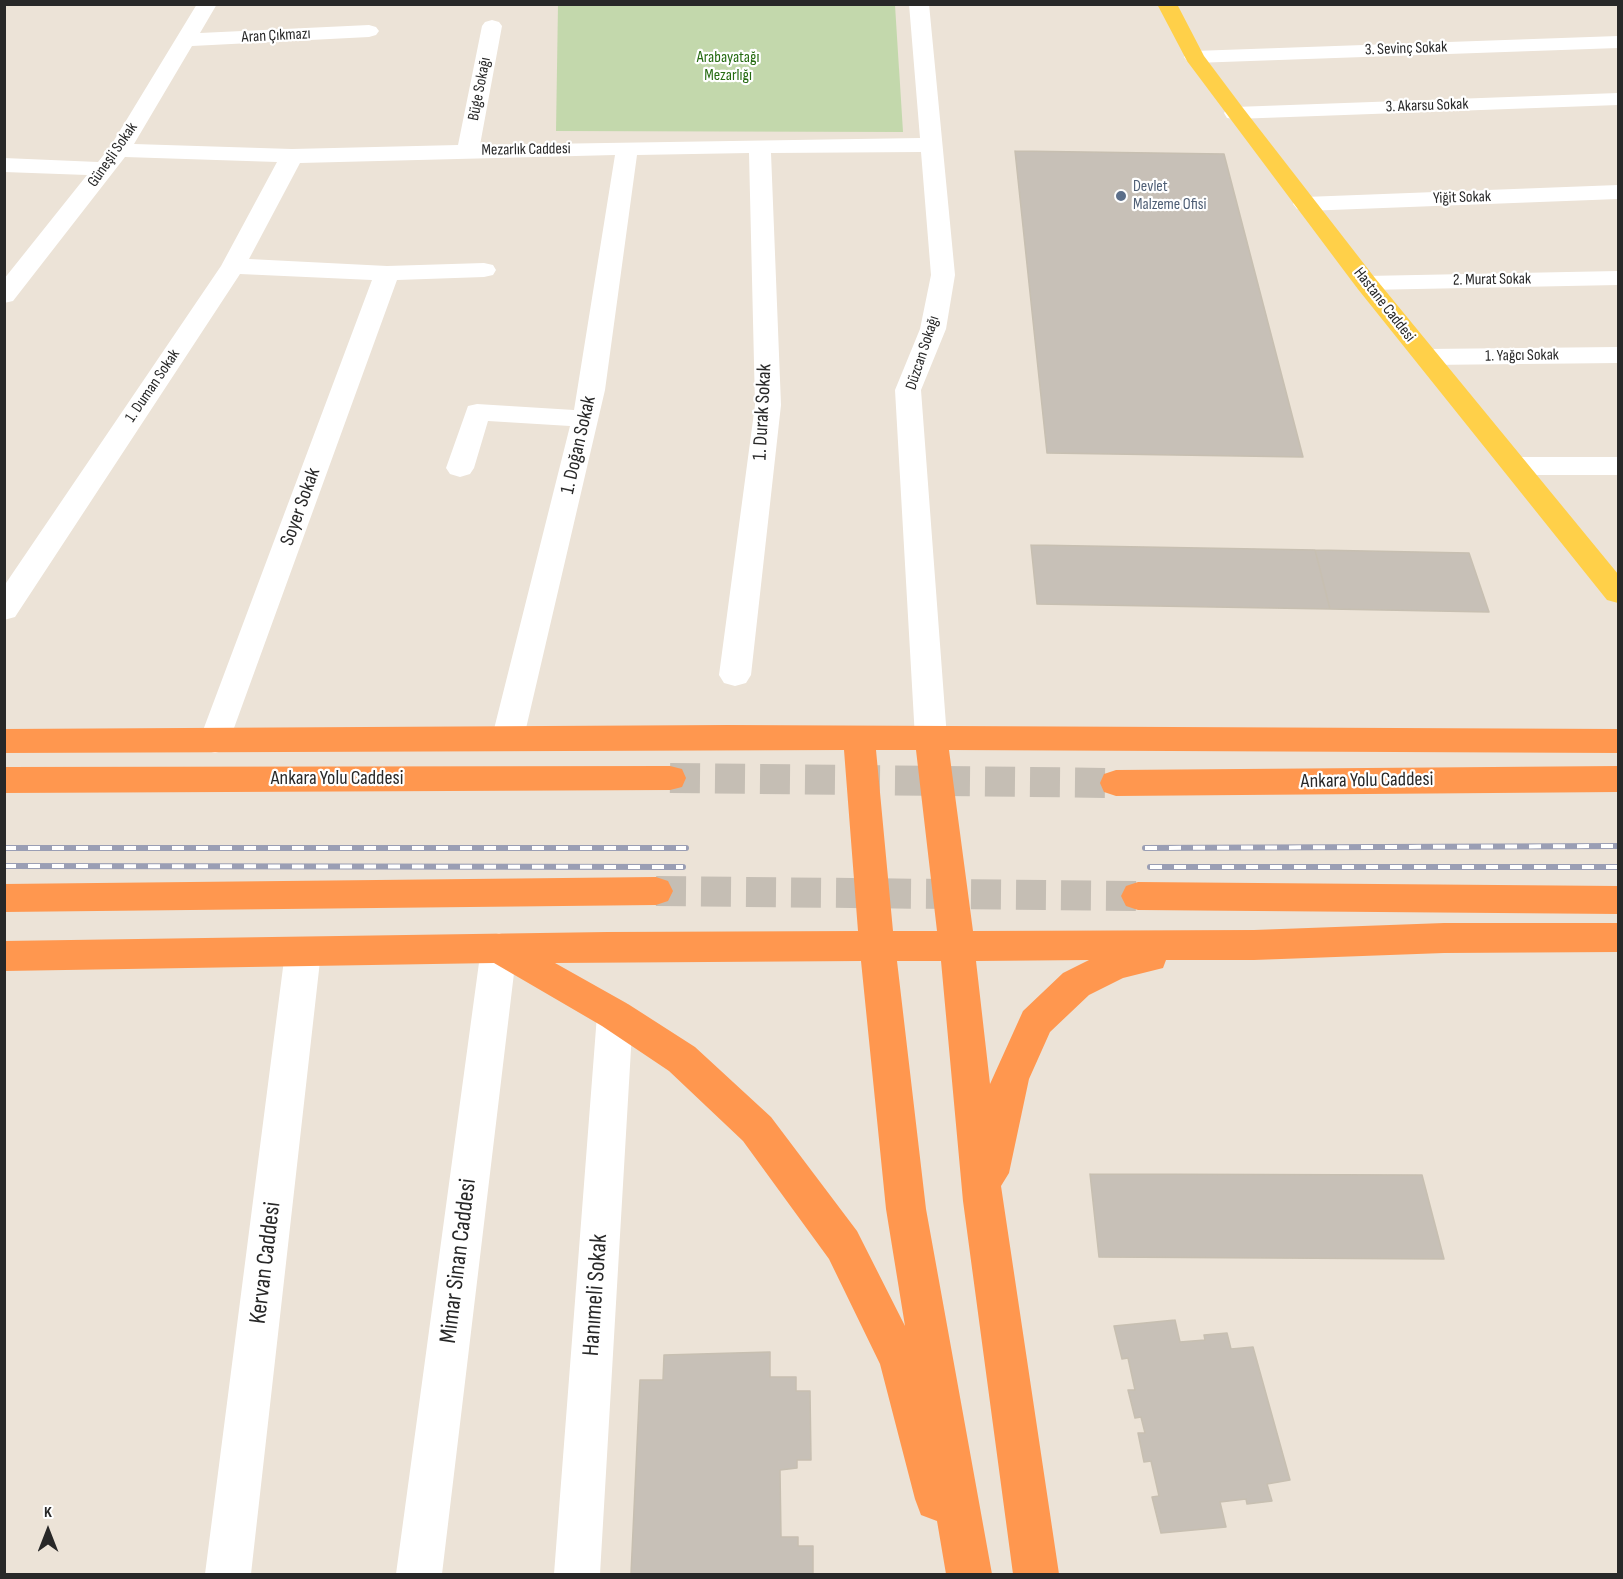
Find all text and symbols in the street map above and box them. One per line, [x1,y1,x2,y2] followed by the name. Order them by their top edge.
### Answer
[241,25,311,47] street label: Aran Çıkmazı
[1365,38,1447,60] street label: 3. Sevinç Sokak
[697,48,759,86] park label: Arabayatağı Mezarlığı
[464,56,496,122] street label: Büge Sokağı
[1385,95,1469,117] street label: 3. Akarsu Sokak
[84,119,142,191] street label: Güneşli Sokak
[481,140,571,160] street label: Mezarlık Caddesi
[1133,177,1206,215] place label: Devlet Malzeme Ofisi
[1433,187,1491,209] street label: Yiğit Sokak
[1114,189,1128,203] marker: Devlet Malzeme Ofisi
[1349,264,1419,346] street label: Hastane Caddesi
[1453,270,1531,290] street label: 2. Murat Sokak
[902,313,944,393] street label: Düzcan Sokağı
[122,346,184,426] street label: 1. Duman Sokak
[1485,346,1559,366] street label: 1. Yağcı Sokak
[748,363,778,461] street label: 1. Durak Sokak
[556,394,602,496] street label: 1. Doğan Sokak
[276,465,326,549] street label: Soyer Sokak
[271,767,403,791] street label: Ankara Yolu Caddesi
[1300,768,1434,794] street label: Ankara Yolu Caddesi
[435,1177,483,1345] street label: Mimar Sinan Caddesi
[244,1200,288,1326] street label: Kervan Caddesi
[577,1233,615,1357] street label: Hanımeli Sokak
[18,1501,78,1561] north arrow
[44,1503,52,1522] text: K

